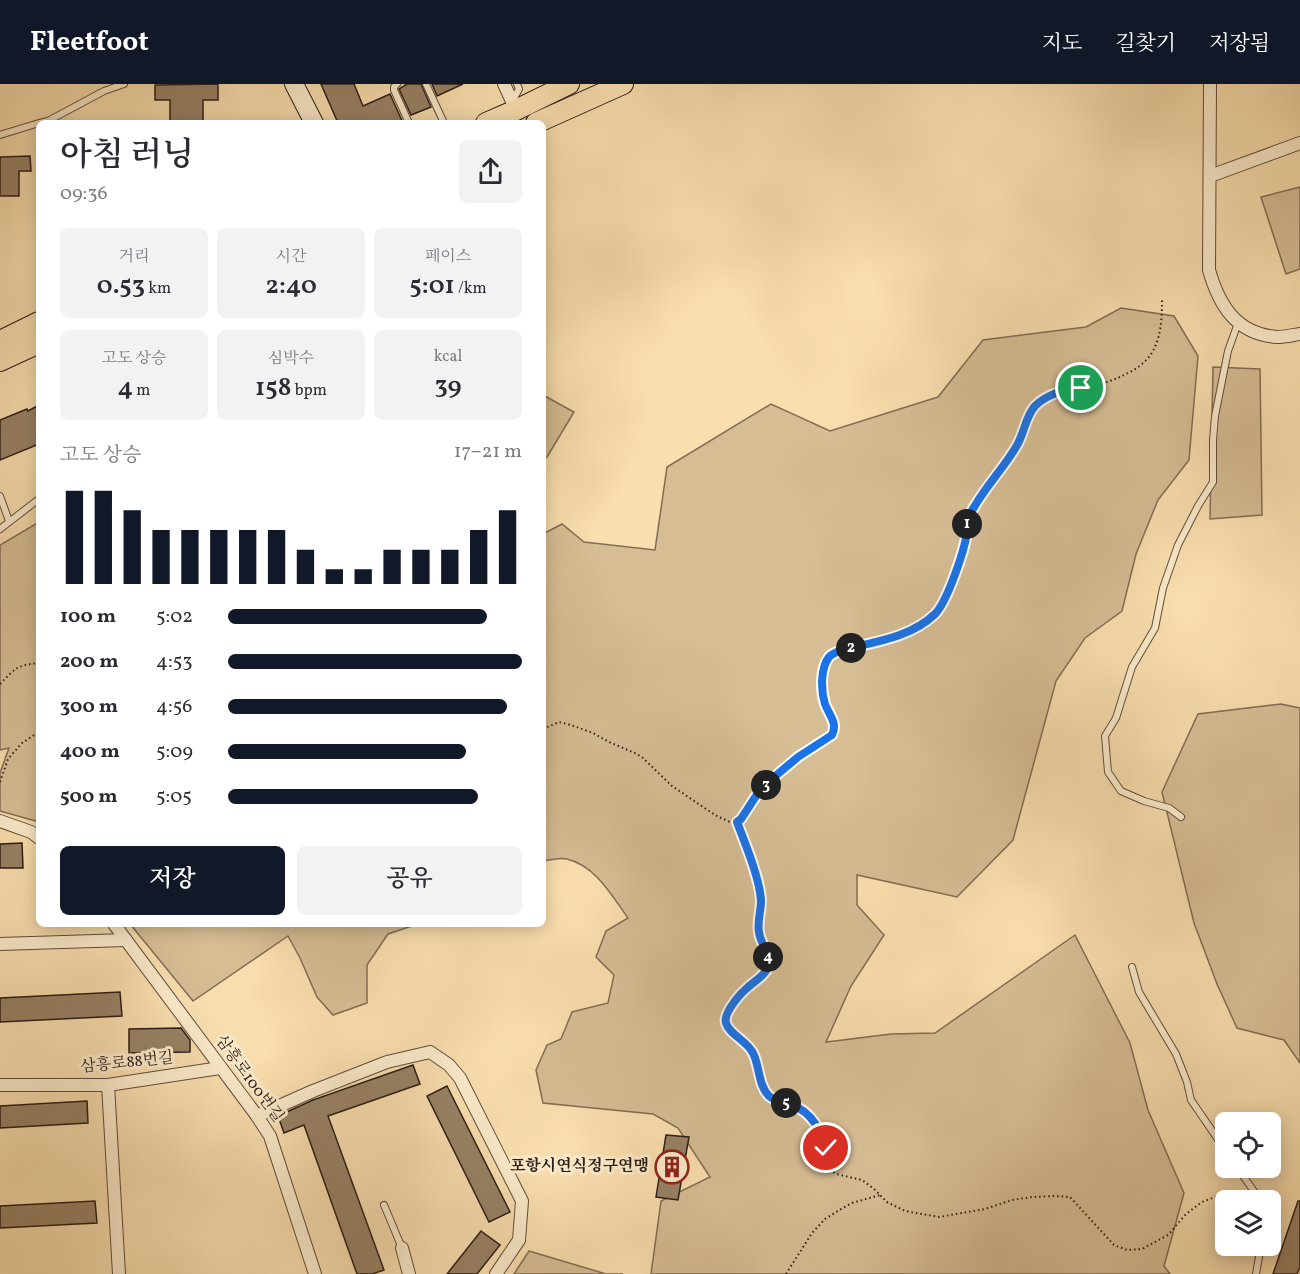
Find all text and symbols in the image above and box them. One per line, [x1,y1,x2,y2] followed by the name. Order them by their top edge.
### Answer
[30,23,149,62] text: Fleetfoot
[1042,30,1082,59] text: 지도
[1115,30,1176,59] text: 길찾기
[1209,30,1270,59] text: 저장됨
[60,134,194,180] text: 아침 러닝
[459,140,522,203] button: share
[60,180,108,208] text: 09:36
[119,246,149,268] text: 거리
[276,246,306,268] text: 시간
[425,246,471,268] text: 페이스
[97,268,145,304] text: 0.53
[265,268,317,304] text: 2:40
[409,268,455,304] text: 5:01
[145,278,171,300] text: km
[455,278,487,300] text: /km
[434,346,462,368] text: kcal
[101,348,167,370] text: 고도 상승
[268,348,314,370] text: 심박수
[1055,362,1106,413] pin
[435,368,461,404] text: 39
[117,370,133,406] text: 4
[255,370,292,406] text: 158
[1064,371,1097,404] icon: arrive
[133,380,151,402] text: m
[292,380,327,402] text: bpm
[454,438,522,466] text: 17–21 m
[60,442,141,470] text: 고도 상승
[952,509,982,539] pin: 1
[964,513,970,535] text: 1
[60,603,116,631] text: 100 m
[156,603,193,631] text: 5:02
[836,633,866,663] pin: 2
[847,637,855,659] text: 2
[60,648,118,676] text: 200 m
[156,648,193,676] text: 4:53
[60,693,118,721] text: 300 m
[156,693,192,721] text: 4:56
[60,738,120,766] text: 400 m
[156,738,193,766] text: 5:09
[751,770,781,800] pin: 3
[762,774,770,796] text: 3
[60,783,118,811] text: 500 m
[156,783,192,811] text: 5:05
[60,846,285,915] button: 저장
[297,846,522,915] button: 공유
[753,942,783,972] pin: 4
[763,946,773,968] text: 4
[210,1031,288,1127] street label: 삼흥로100번길
[79,1047,175,1079] street label: 삼흥로88번길
[771,1088,801,1118] pin: 5
[782,1092,790,1114] text: 5
[1215,1112,1281,1256] map controls
[1215,1112,1281,1178] button: locate
[800,1122,851,1173] pin
[809,1131,842,1164] icon: check
[654,1149,690,1185] building icon: 포항시연식정구연맹
[510,1156,649,1178] place label: 포항시연식정구연맹
[1215,1190,1281,1256] button: layers

